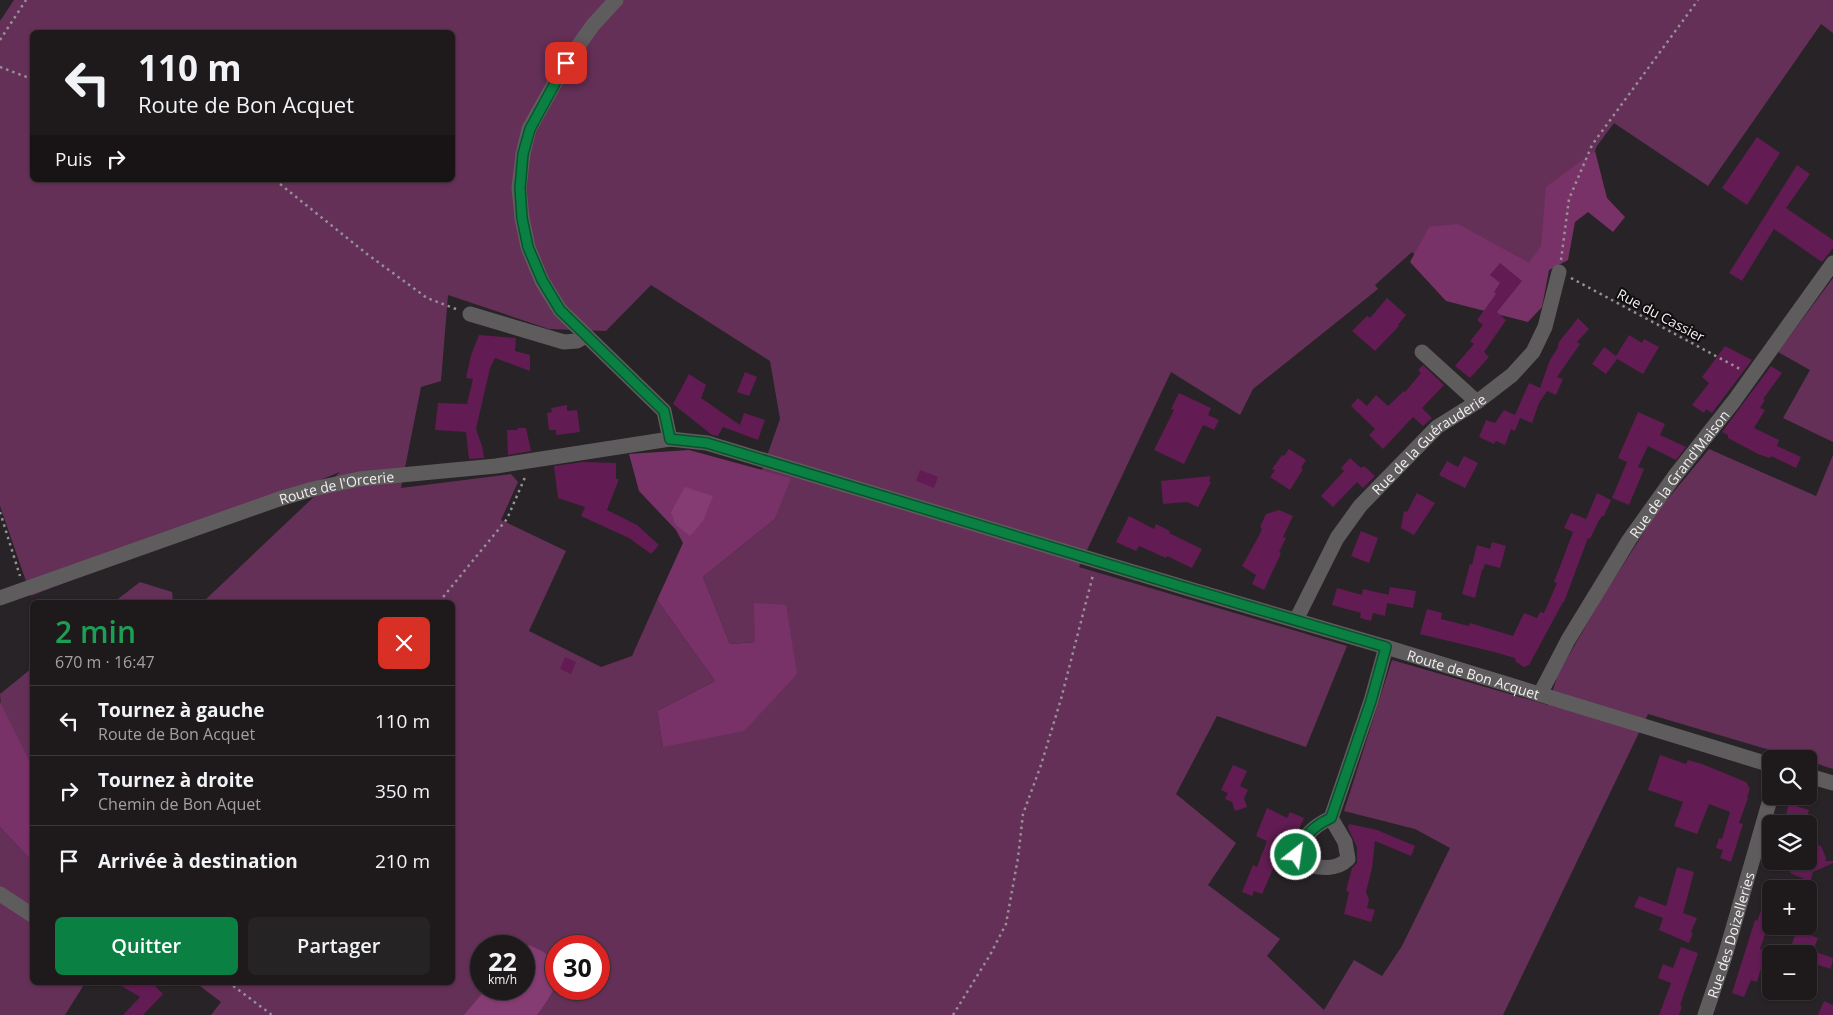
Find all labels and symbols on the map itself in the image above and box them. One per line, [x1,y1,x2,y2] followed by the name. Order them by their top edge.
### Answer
[545,42,587,84] pin
[1614,284,1708,346] street label: Rue du Cassier
[1367,389,1490,498] street label: Rue de la Guérauderie
[1624,406,1733,541] street label: Rue de la Grand'Maison
[277,466,395,508] street label: Route de l'Orcerie
[1405,645,1542,703] street label: Route de Bon Acquet
[1269,828,1321,880] position arrow
[1702,869,1758,1000] street label: Rue des Doizelleries
[545,935,610,1000] speed limit sign: 30

